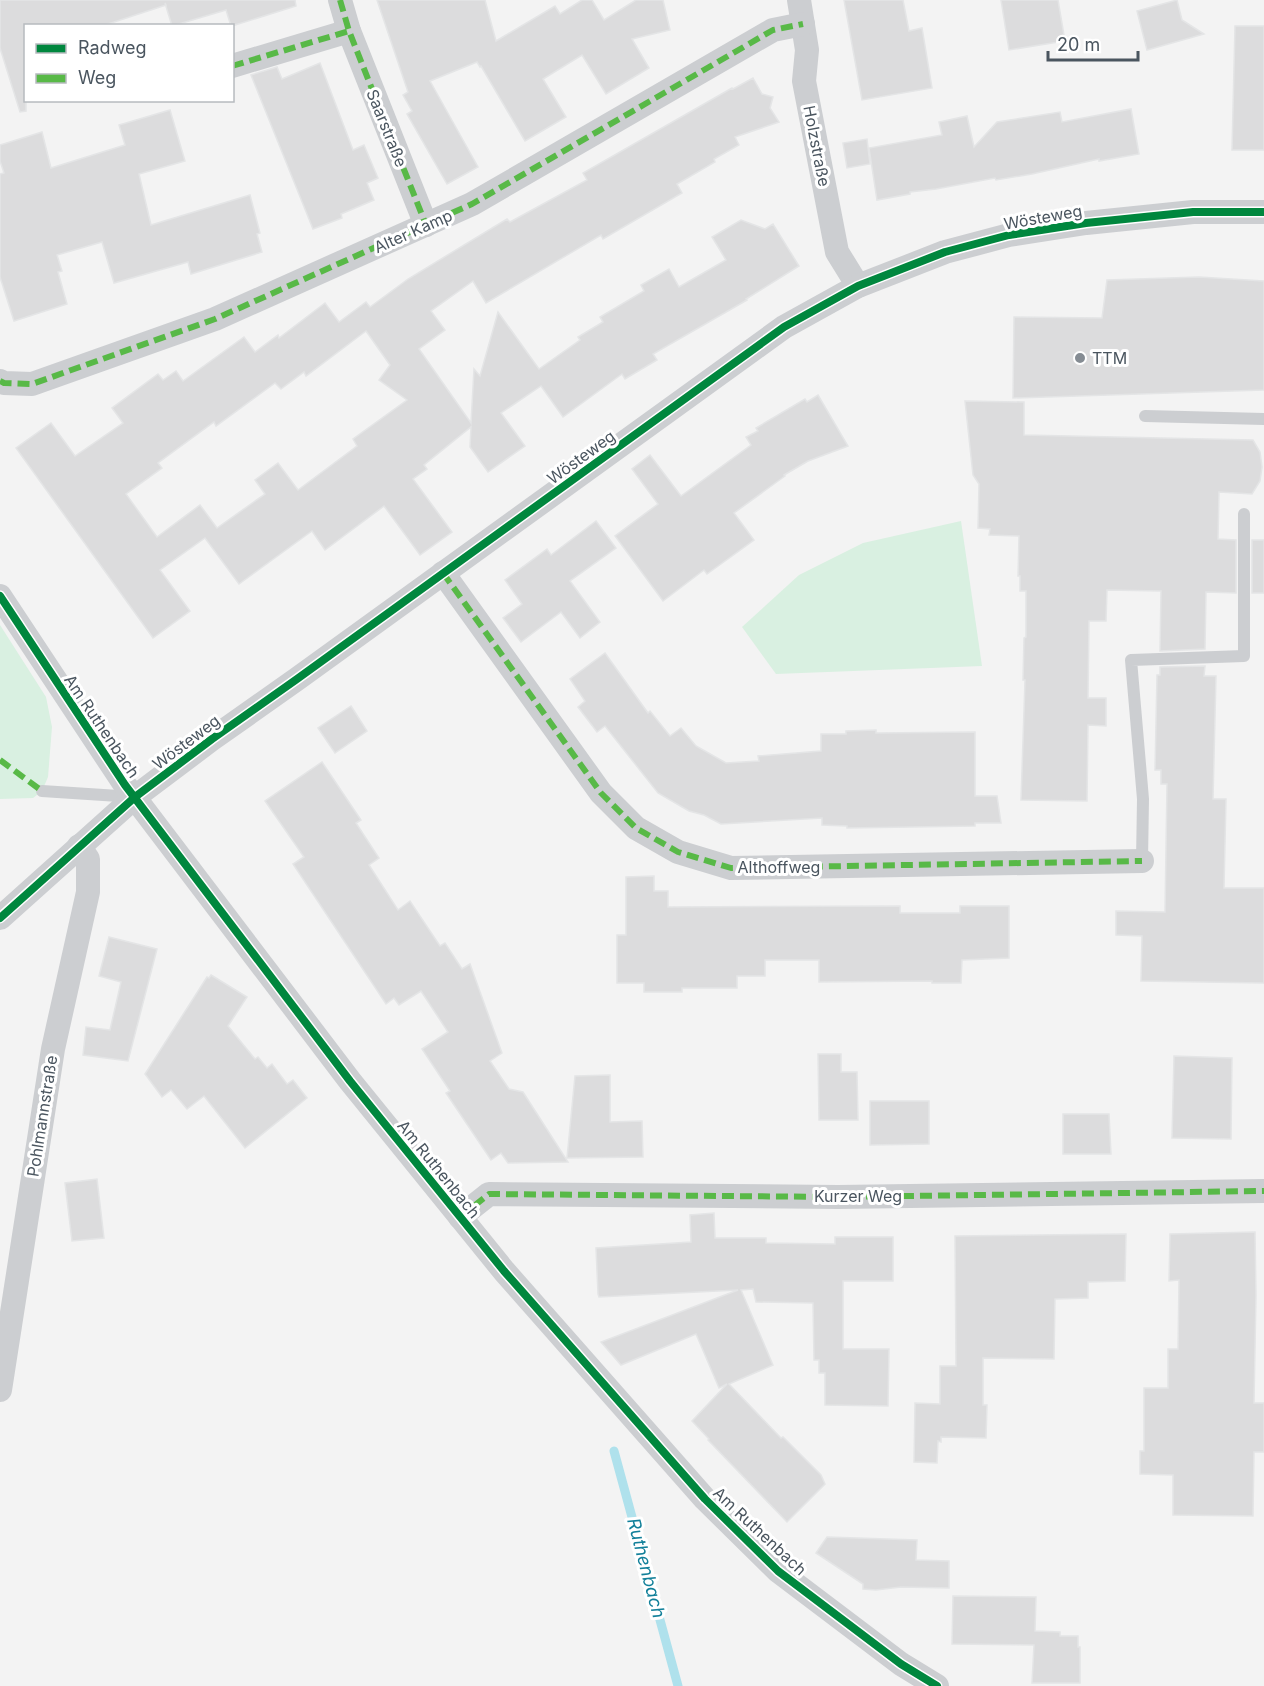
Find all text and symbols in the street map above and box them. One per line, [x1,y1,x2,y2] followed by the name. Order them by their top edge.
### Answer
[24,24,234,102] legend
[1048,24,1138,62] scale bar
[1057,34,1100,55] text: 20 m
[78,37,147,58] text: Radweg
[78,67,116,88] text: Weg
[362,86,412,170] street label: Saarstraße
[799,104,835,188] street label: Holzstraße
[1002,200,1084,234] street label: Wösteweg
[371,205,455,257] street label: Alter Kamp
[1092,348,1127,368] place label: TTM
[1073,351,1087,365] marker: TTM
[543,426,619,488] street label: Wösteweg
[60,671,144,781] street label: Am Ruthenbach
[148,710,224,774] street label: Wösteweg
[738,857,820,877] street label: Althoffweg
[23,1054,61,1178] street label: Pohlmannstraße
[393,1116,485,1222] street label: Am Ruthenbach
[814,1186,902,1206] street label: Kurzer Weg
[709,1483,811,1579] street label: Am Ruthenbach
[623,1515,670,1620] water label: Ruthenbach

